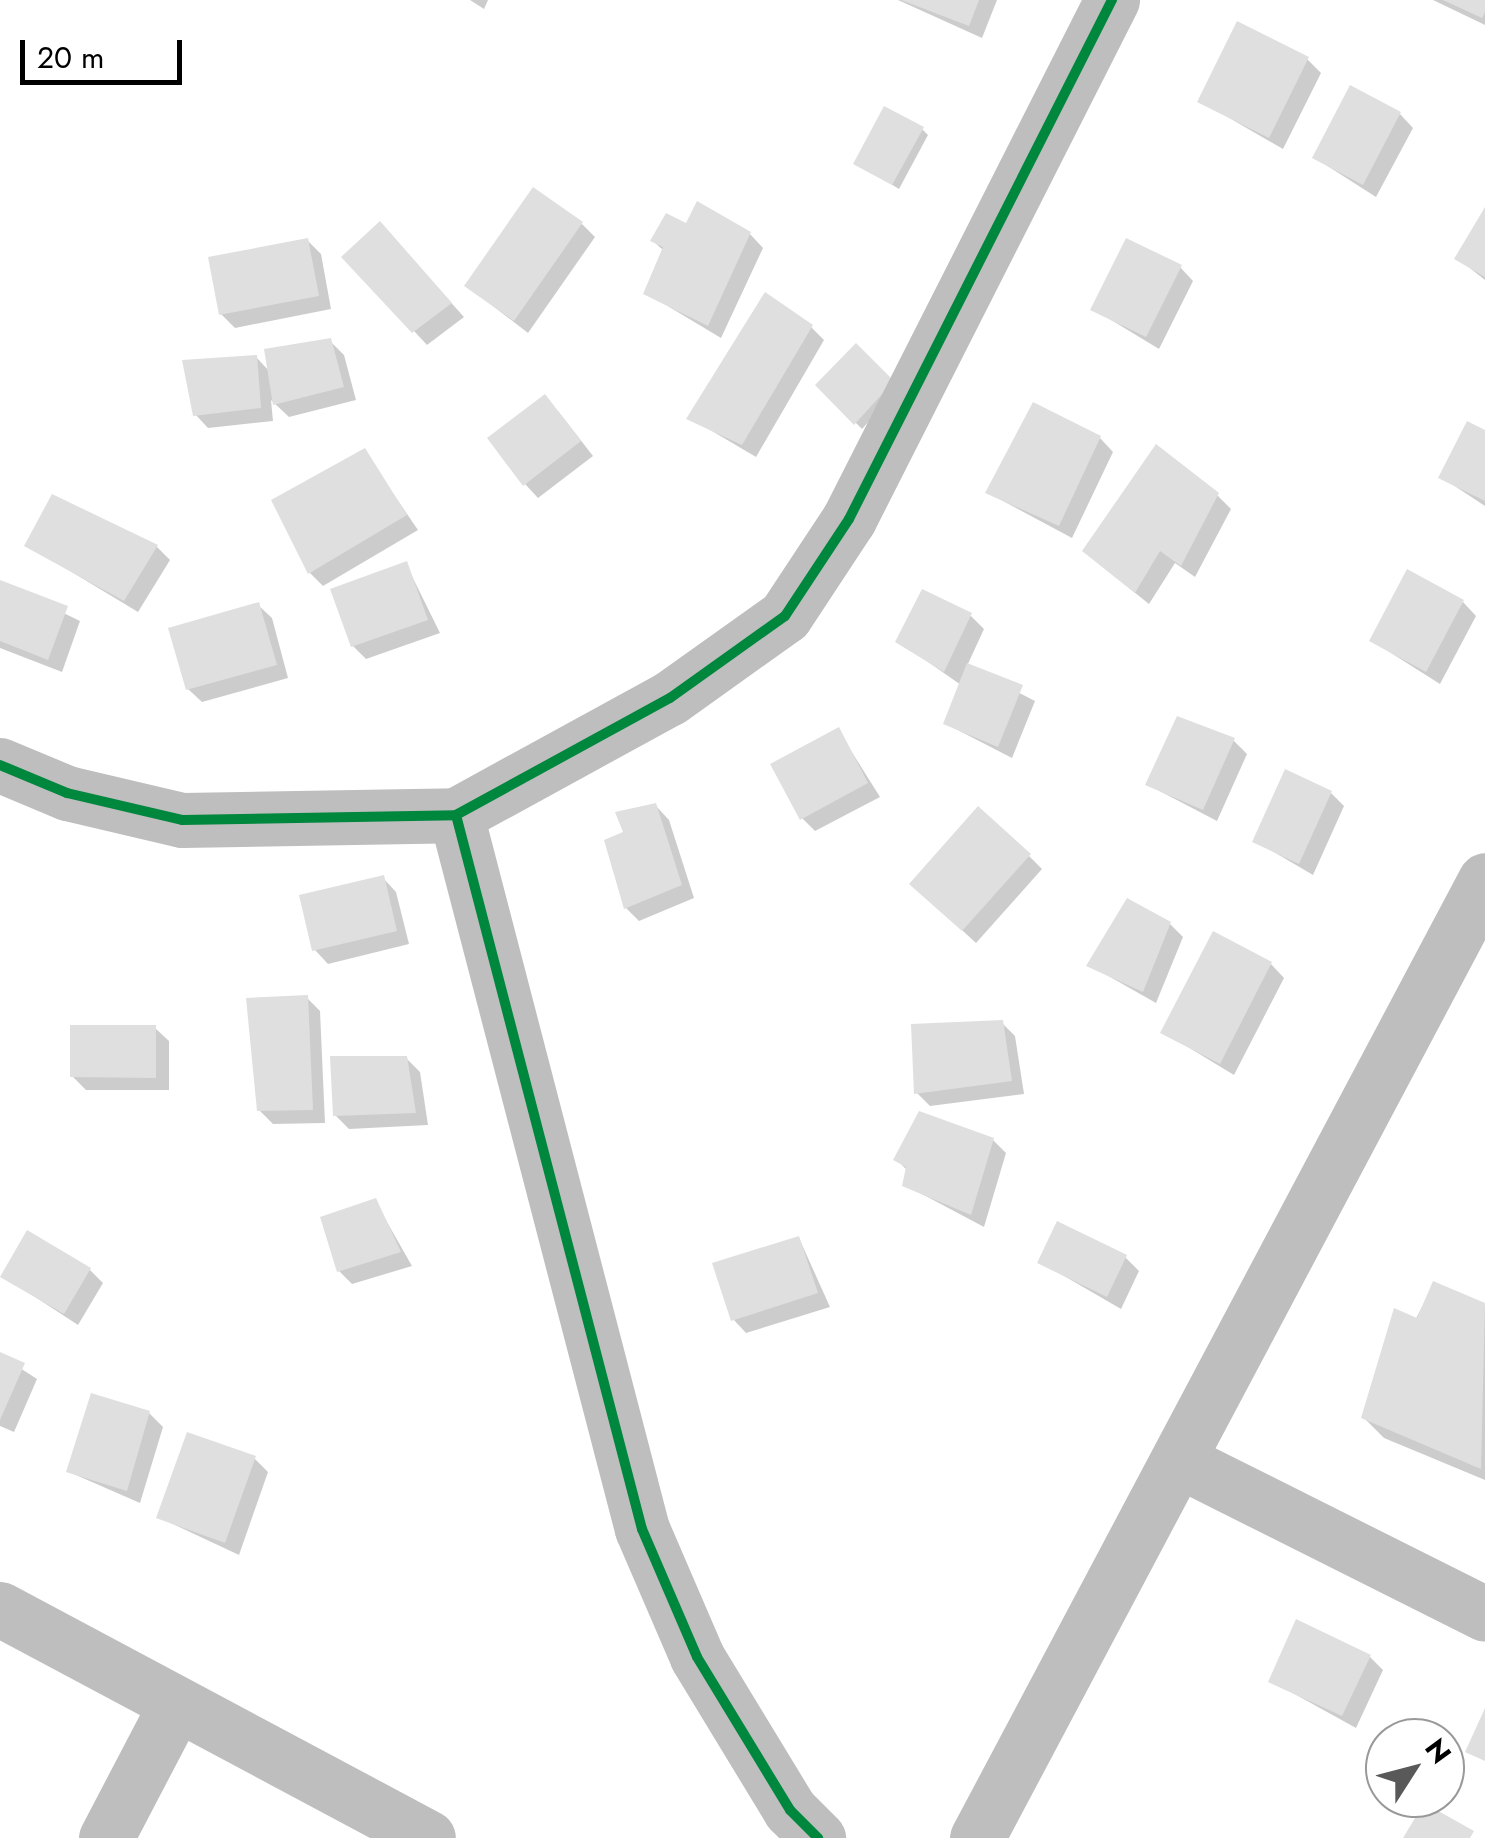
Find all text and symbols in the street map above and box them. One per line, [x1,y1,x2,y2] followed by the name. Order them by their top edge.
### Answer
[25,20,188,82] scale bar
[37,36,104,79] text: 20 m
[1365,1718,1465,1818] north arrow
[1415,1730,1461,1772] text: N

